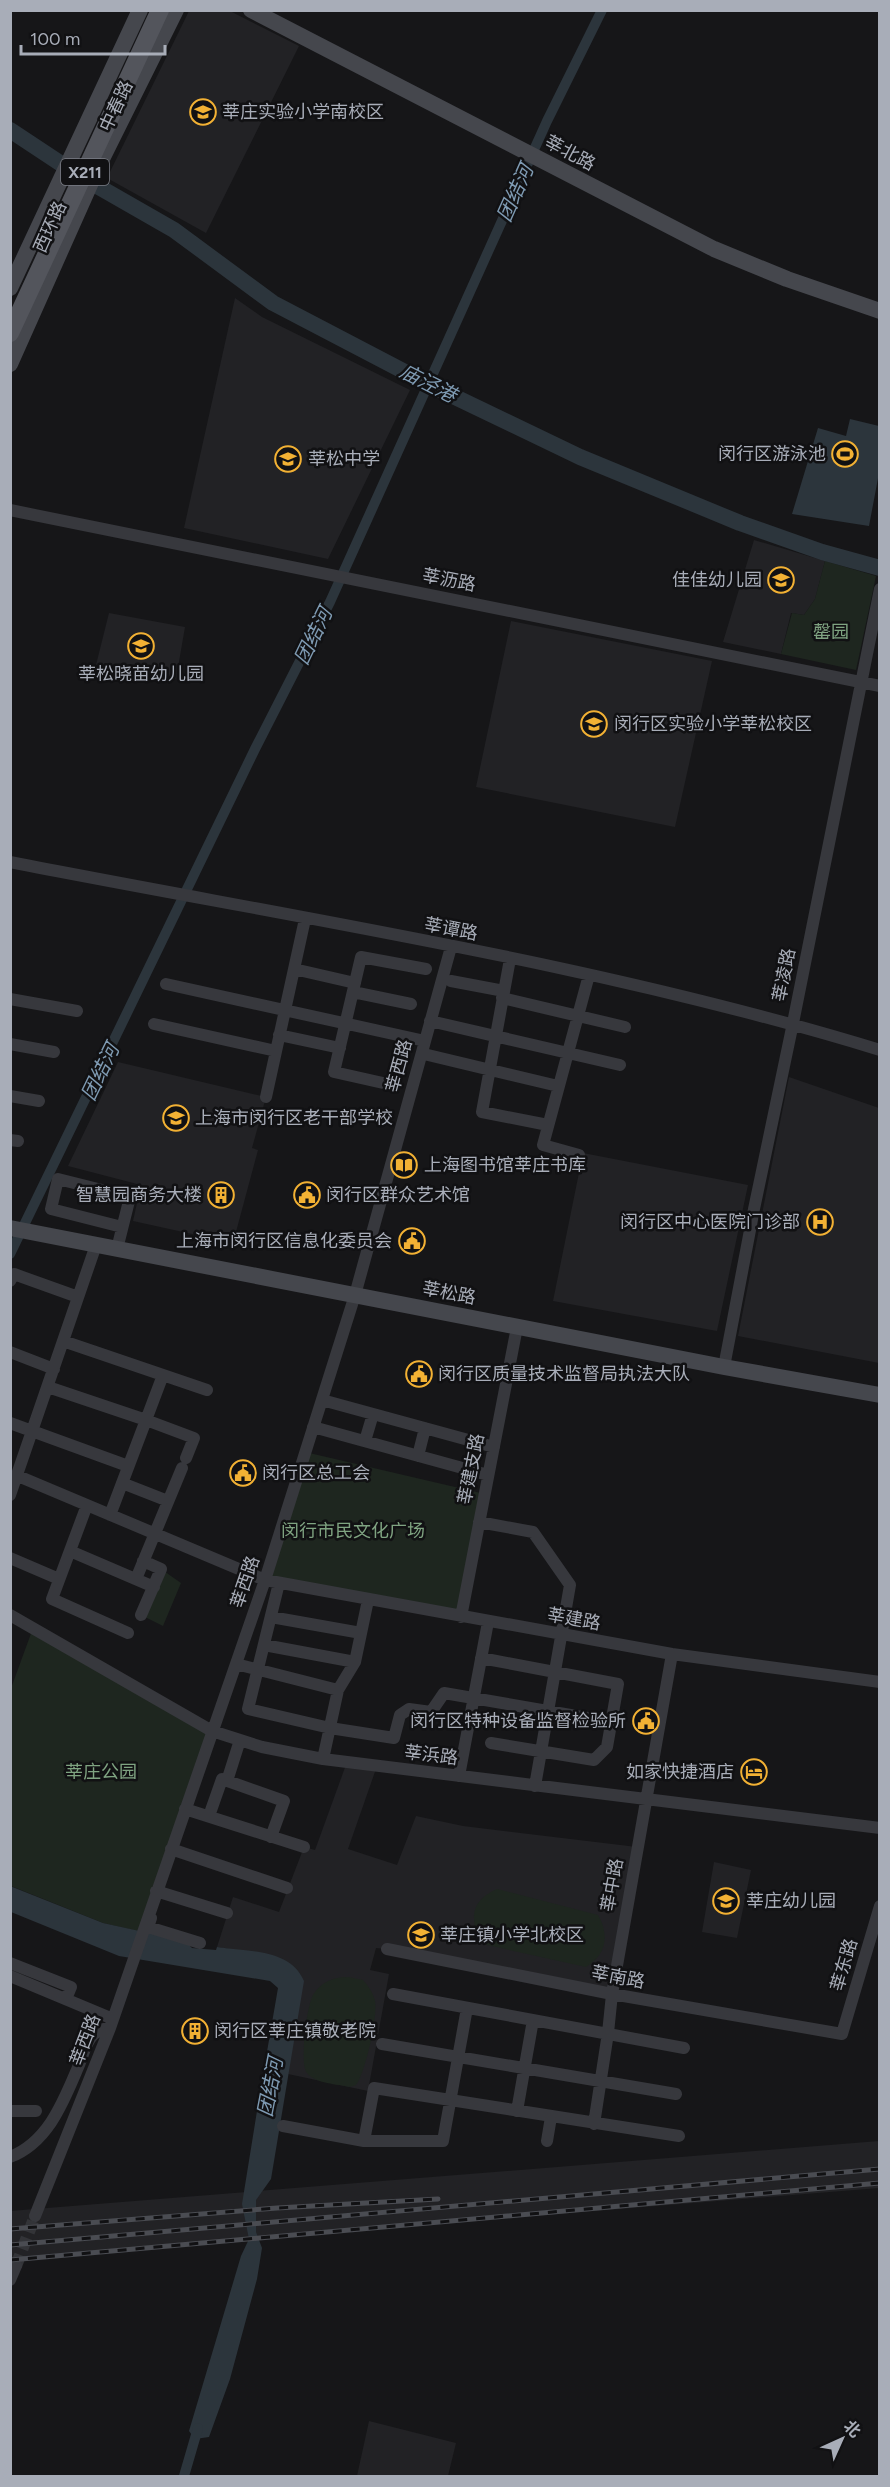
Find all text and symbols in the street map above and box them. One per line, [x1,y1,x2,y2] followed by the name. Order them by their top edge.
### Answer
[21,18,165,56] scale bar
[30,28,80,50] text: 100 m
[95,77,137,135] street label: 中春路
[188,97,218,127] school or university icon: 莘庄实验小学南校区
[222,101,384,123] place label: 莘庄实验小学南校区
[541,131,599,175] street label: 莘北路
[492,157,540,225] water label: 团结河
[61,159,109,185] road number: X211
[29,198,71,256] street label: 西环路
[396,359,463,409] water label: 庙泾港
[830,439,860,469] sports icon: 闵行区游泳池
[718,443,826,465] place label: 闵行区游泳池
[273,444,303,474] school or university icon: 莘松中学
[308,448,380,470] place label: 莘松中学
[420,564,478,596] street label: 莘沥路
[766,565,796,595] school or university icon: 佳佳幼儿园
[672,569,762,591] place label: 佳佳幼儿园
[289,600,339,668] water label: 团结河
[813,621,849,643] park label: 罄园
[126,631,156,661] school or university icon: 莘松晓苗幼儿园
[78,663,204,685] place label: 莘松晓苗幼儿园
[579,709,609,739] school or university icon: 闵行区实验小学莘松校区
[614,713,812,735] place label: 闵行区实验小学莘松校区
[422,913,480,945] street label: 莘谭路
[768,946,800,1004] street label: 莘凌路
[76,1036,126,1104] water label: 团结河
[381,1037,417,1095] street label: 莘西路
[161,1103,191,1133] school or university icon: 上海市闵行区老干部学校
[195,1107,393,1129] place label: 上海市闵行区老干部学校
[389,1150,419,1180] library icon: 上海图书馆莘庄书库
[424,1154,586,1176] place label: 上海图书馆莘庄书库
[206,1180,236,1210] building icon: 智慧园商务大楼
[292,1180,322,1210] public building icon: 闵行区群众艺术馆
[76,1184,202,1206] place label: 智慧园商务大楼
[326,1184,470,1206] place label: 闵行区群众艺术馆
[805,1207,835,1237] hospital icon: 闵行区中心医院门诊部
[620,1211,800,1233] place label: 闵行区中心医院门诊部
[397,1226,427,1256] public building icon: 上海市闵行区信息化委员会
[176,1230,392,1252] place label: 上海市闵行区信息化委员会
[420,1277,478,1309] street label: 莘松路
[404,1359,434,1389] public building icon: 闵行区质量技术监督局执法大队
[438,1363,690,1385] place label: 闵行区质量技术监督局执法大队
[453,1432,489,1506] street label: 莘建支路
[228,1458,258,1488] public building icon: 闵行区总工会
[262,1462,370,1484] place label: 闵行区总工会
[281,1520,425,1542] park label: 闵行市民文化广场
[226,1553,264,1611] street label: 莘西路
[546,1603,602,1635] street label: 莘建路
[631,1706,661,1736] public building icon: 闵行区特种设备监督检验所
[410,1710,626,1732] place label: 闵行区特种设备监督检验所
[403,1741,459,1769] street label: 莘浜路
[739,1757,769,1787] hotel icon: 如家快捷酒店
[65,1761,137,1783] park label: 莘庄公园
[626,1761,734,1783] place label: 如家快捷酒店
[596,1857,628,1913] street label: 莘中路
[711,1886,741,1916] school or university icon: 莘庄幼儿园
[746,1890,836,1912] place label: 莘庄幼儿园
[406,1920,436,1950] school or university icon: 莘庄镇小学北校区
[440,1924,584,1946] place label: 莘庄镇小学北校区
[826,1936,862,1994] street label: 莘东路
[589,1961,647,1993] street label: 莘南路
[65,2011,105,2069] street label: 莘西路
[180,2016,210,2046] building icon: 闵行区莘庄镇敬老院
[214,2020,376,2042] place label: 闵行区莘庄镇敬老院
[252,2051,288,2119] water label: 团结河
[812,2409,872,2469] north arrow
[840,2416,865,2441] text: 北

